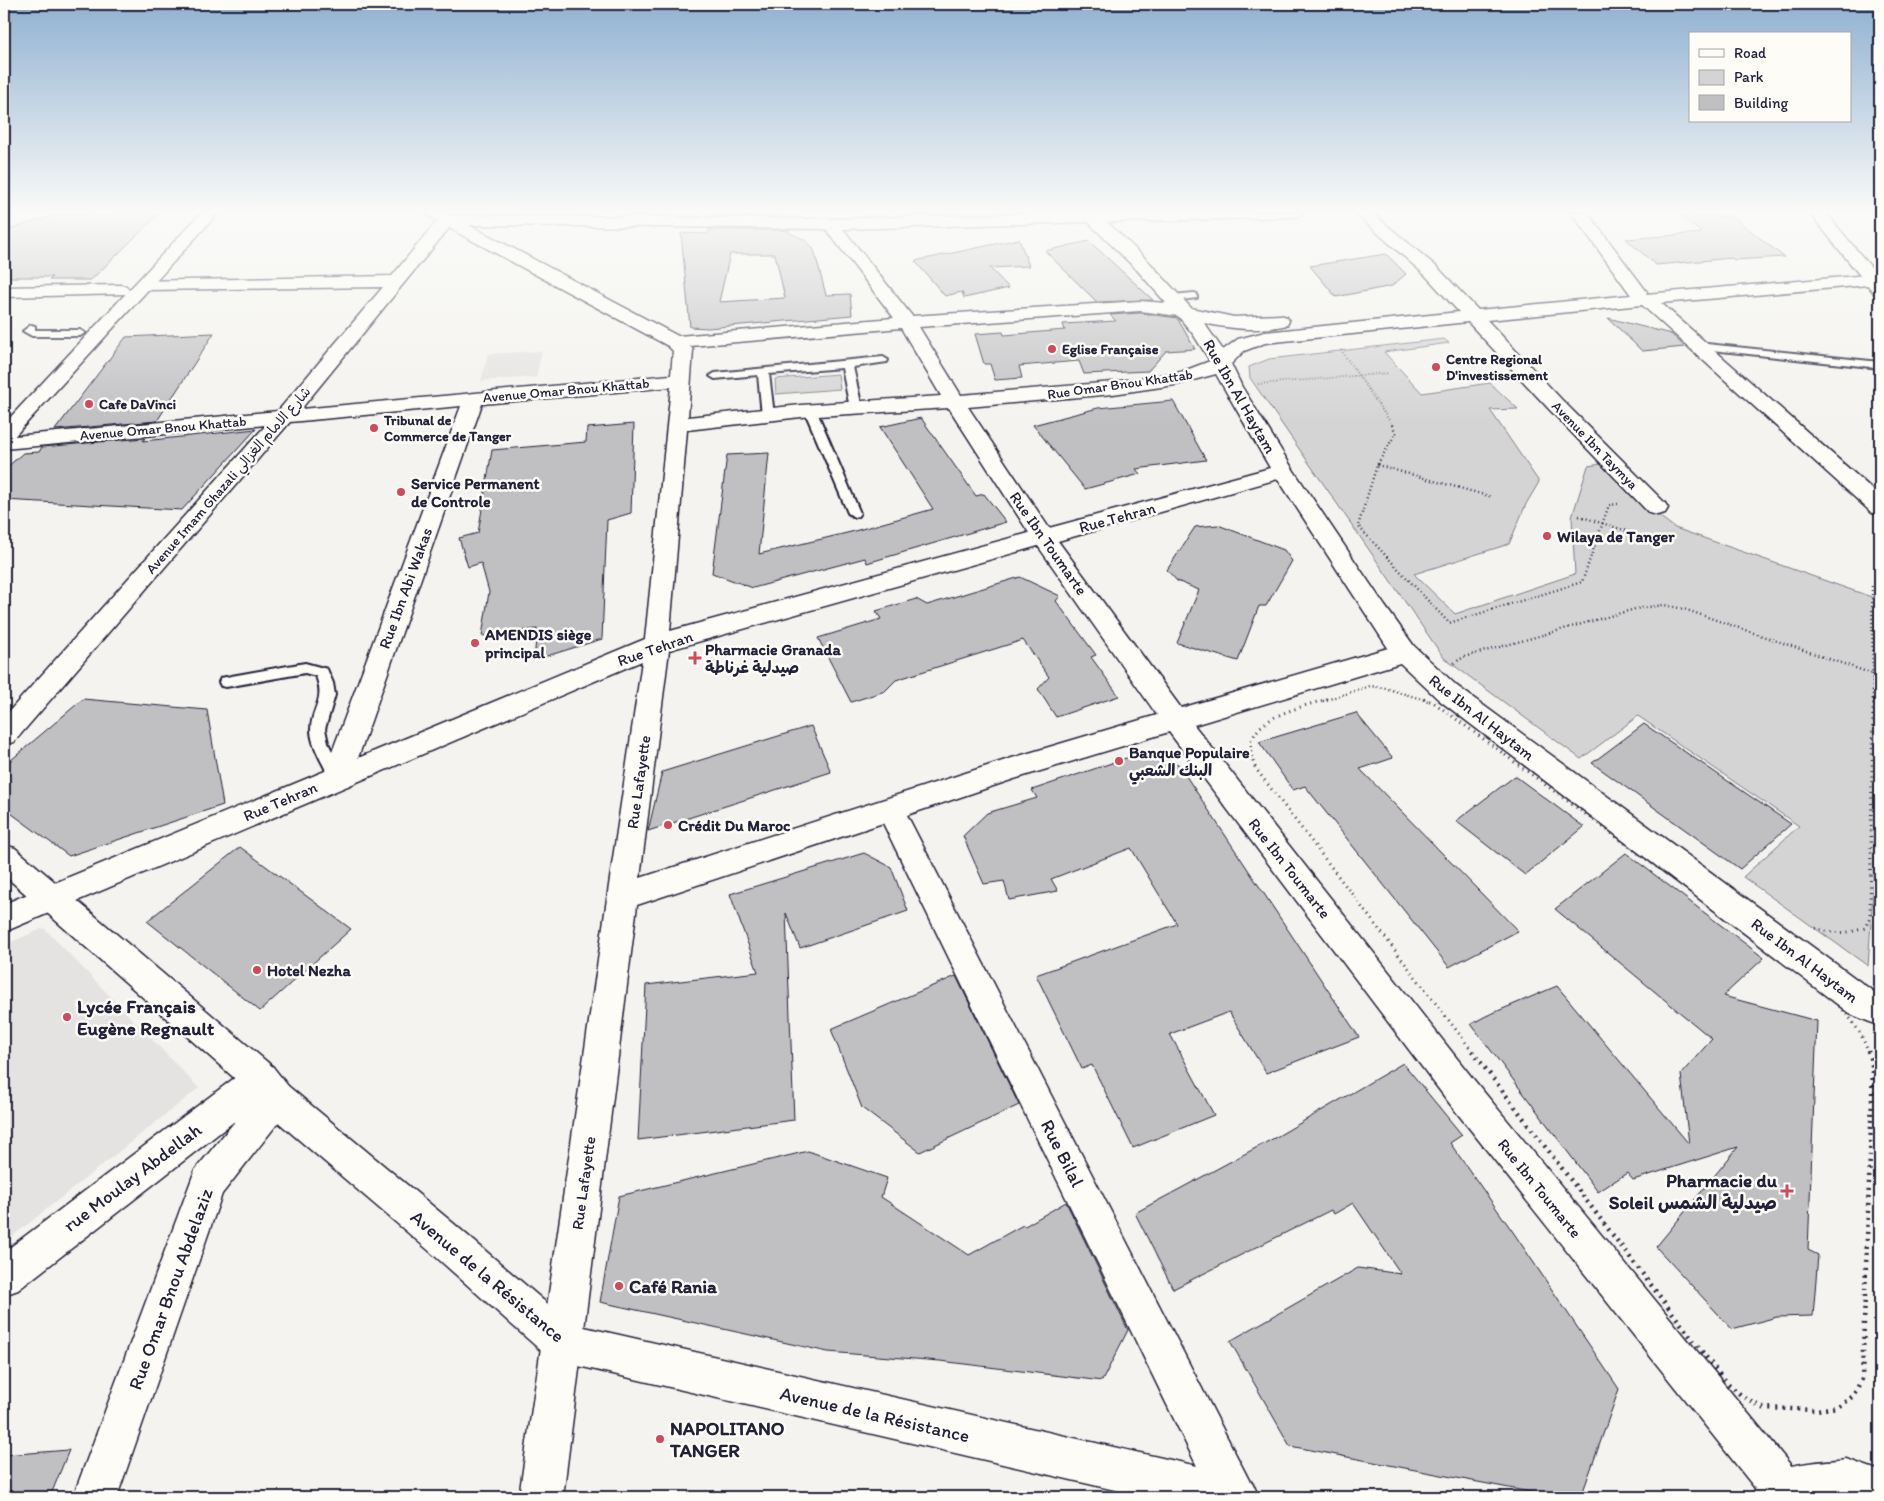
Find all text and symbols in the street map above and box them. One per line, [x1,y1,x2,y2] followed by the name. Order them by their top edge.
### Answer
[1689,32,1852,122] legend
[1734,44,1767,62] text: Road
[1734,68,1764,86] text: Park
[1734,94,1788,112] text: Building
[1199,336,1280,457] street label: Rue Ibn Al Haytam
[1062,341,1159,358] place label: Eglise Française
[1046,343,1058,355] marker: Eglise Française
[1446,351,1549,384] place label: Centre Regional D'investissement
[1430,361,1442,373] marker: Centre Regional D'investissement
[1046,366,1194,403] street label: Rue Omar Bnou Khattab
[482,375,650,406] street label: Avenue Omar Bnou Khattab
[142,383,317,580] street label: Avenue Imam Ghazali شارع الامام الغزالي
[99,396,176,413] place label: Cafe DaVinci
[83,398,95,410] marker: Cafe DaVinci
[1548,398,1641,493] street label: Avenue Ibn Taymya
[383,412,512,445] place label: Tribunal de Commerce de Tanger
[79,413,247,444] street label: Avenue Omar Bnou Khattab
[368,422,380,434] marker: Tribunal de Commerce de Tanger
[411,474,540,511] place label: Service Permanent de Controle
[395,486,407,498] marker: Service Permanent de Controle
[1006,488,1091,599] street label: Rue Ibn Toumarte
[1077,498,1157,537] street label: Rue Tehran
[375,525,436,651] street label: Rue Ibn Abi Wakas
[1557,527,1675,547] place label: Wilaya de Tanger
[1541,530,1553,542] marker: Wilaya de Tanger
[484,625,592,663] place label: AMENDIS siège principal
[615,627,695,670] street label: Rue Tehran
[469,637,481,649] marker: AMENDIS siège principal
[705,640,841,677] place label: Pharmacie Granada صيدلية غرناطة
[689,652,701,664] marker: Pharmacie Granada صيدلية غرناطة
[1425,670,1539,765] street label: Rue Ibn Al Haytam
[623,734,655,830] street label: Rue Lafayette
[1129,743,1250,785] place label: Banque Populaire البنك الشعبي
[1113,755,1125,767] marker: Banque Populaire البنك الشعبي
[240,777,320,826] street label: Rue Tehran
[1245,814,1335,922] street label: Rue Ibn Toumarte
[678,816,791,835] place label: Crédit Du Maroc
[662,819,674,831] marker: Crédit Du Maroc
[1748,914,1862,1007] street label: Rue Ibn Al Haytam
[267,961,351,980] place label: Hotel Nezha
[251,964,263,976] marker: Hotel Nezha
[77,995,214,1040] place label: Lycée Français Eugène Regnault
[61,1011,73,1023] marker: Lycée Français Eugène Regnault
[1036,1116,1090,1191] street label: Rue Bilal
[59,1118,207,1237] street label: rue Moulay Abdellah
[568,1135,600,1231] street label: Rue Lafayette
[1494,1135,1585,1242] street label: Rue Ibn Toumarte
[1609,1169,1778,1214] place label: Pharmacie du Soleil صيدلية الشمس
[123,1185,218,1393] street label: Rue Omar Bnou Abdelaziz
[1781,1185,1793,1197] marker: Pharmacie du Soleil صيدلية الشمس
[406,1205,569,1347] street label: Avenue de la Résistance
[629,1275,718,1298] place label: Café Rania
[613,1280,625,1292] marker: Café Rania
[778,1381,972,1447] street label: Avenue de la Résistance
[669,1417,785,1462] place label: NAPOLITANO TANGER
[654,1433,666,1445] marker: NAPOLITANO TANGER

